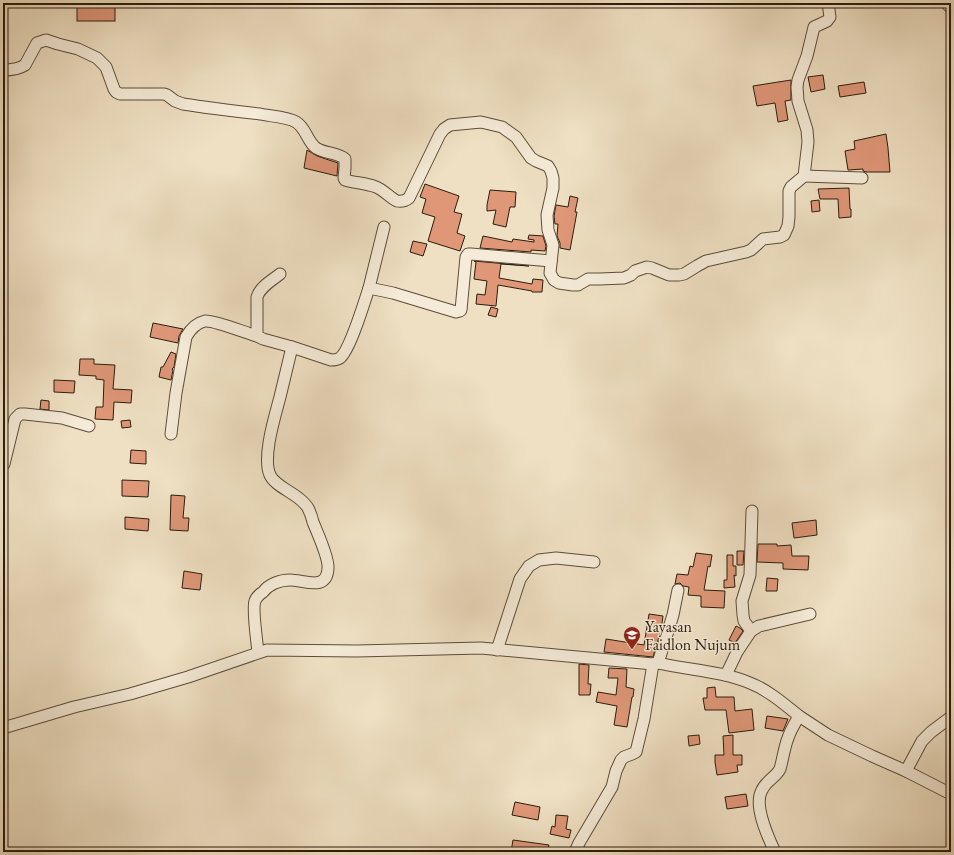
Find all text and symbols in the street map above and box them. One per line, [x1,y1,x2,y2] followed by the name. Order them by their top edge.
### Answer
[645,616,741,655] place label: Yayasan Faidlon Nujum
[622,625,642,650] school or university icon: Yayasan Faidlon Nujum

